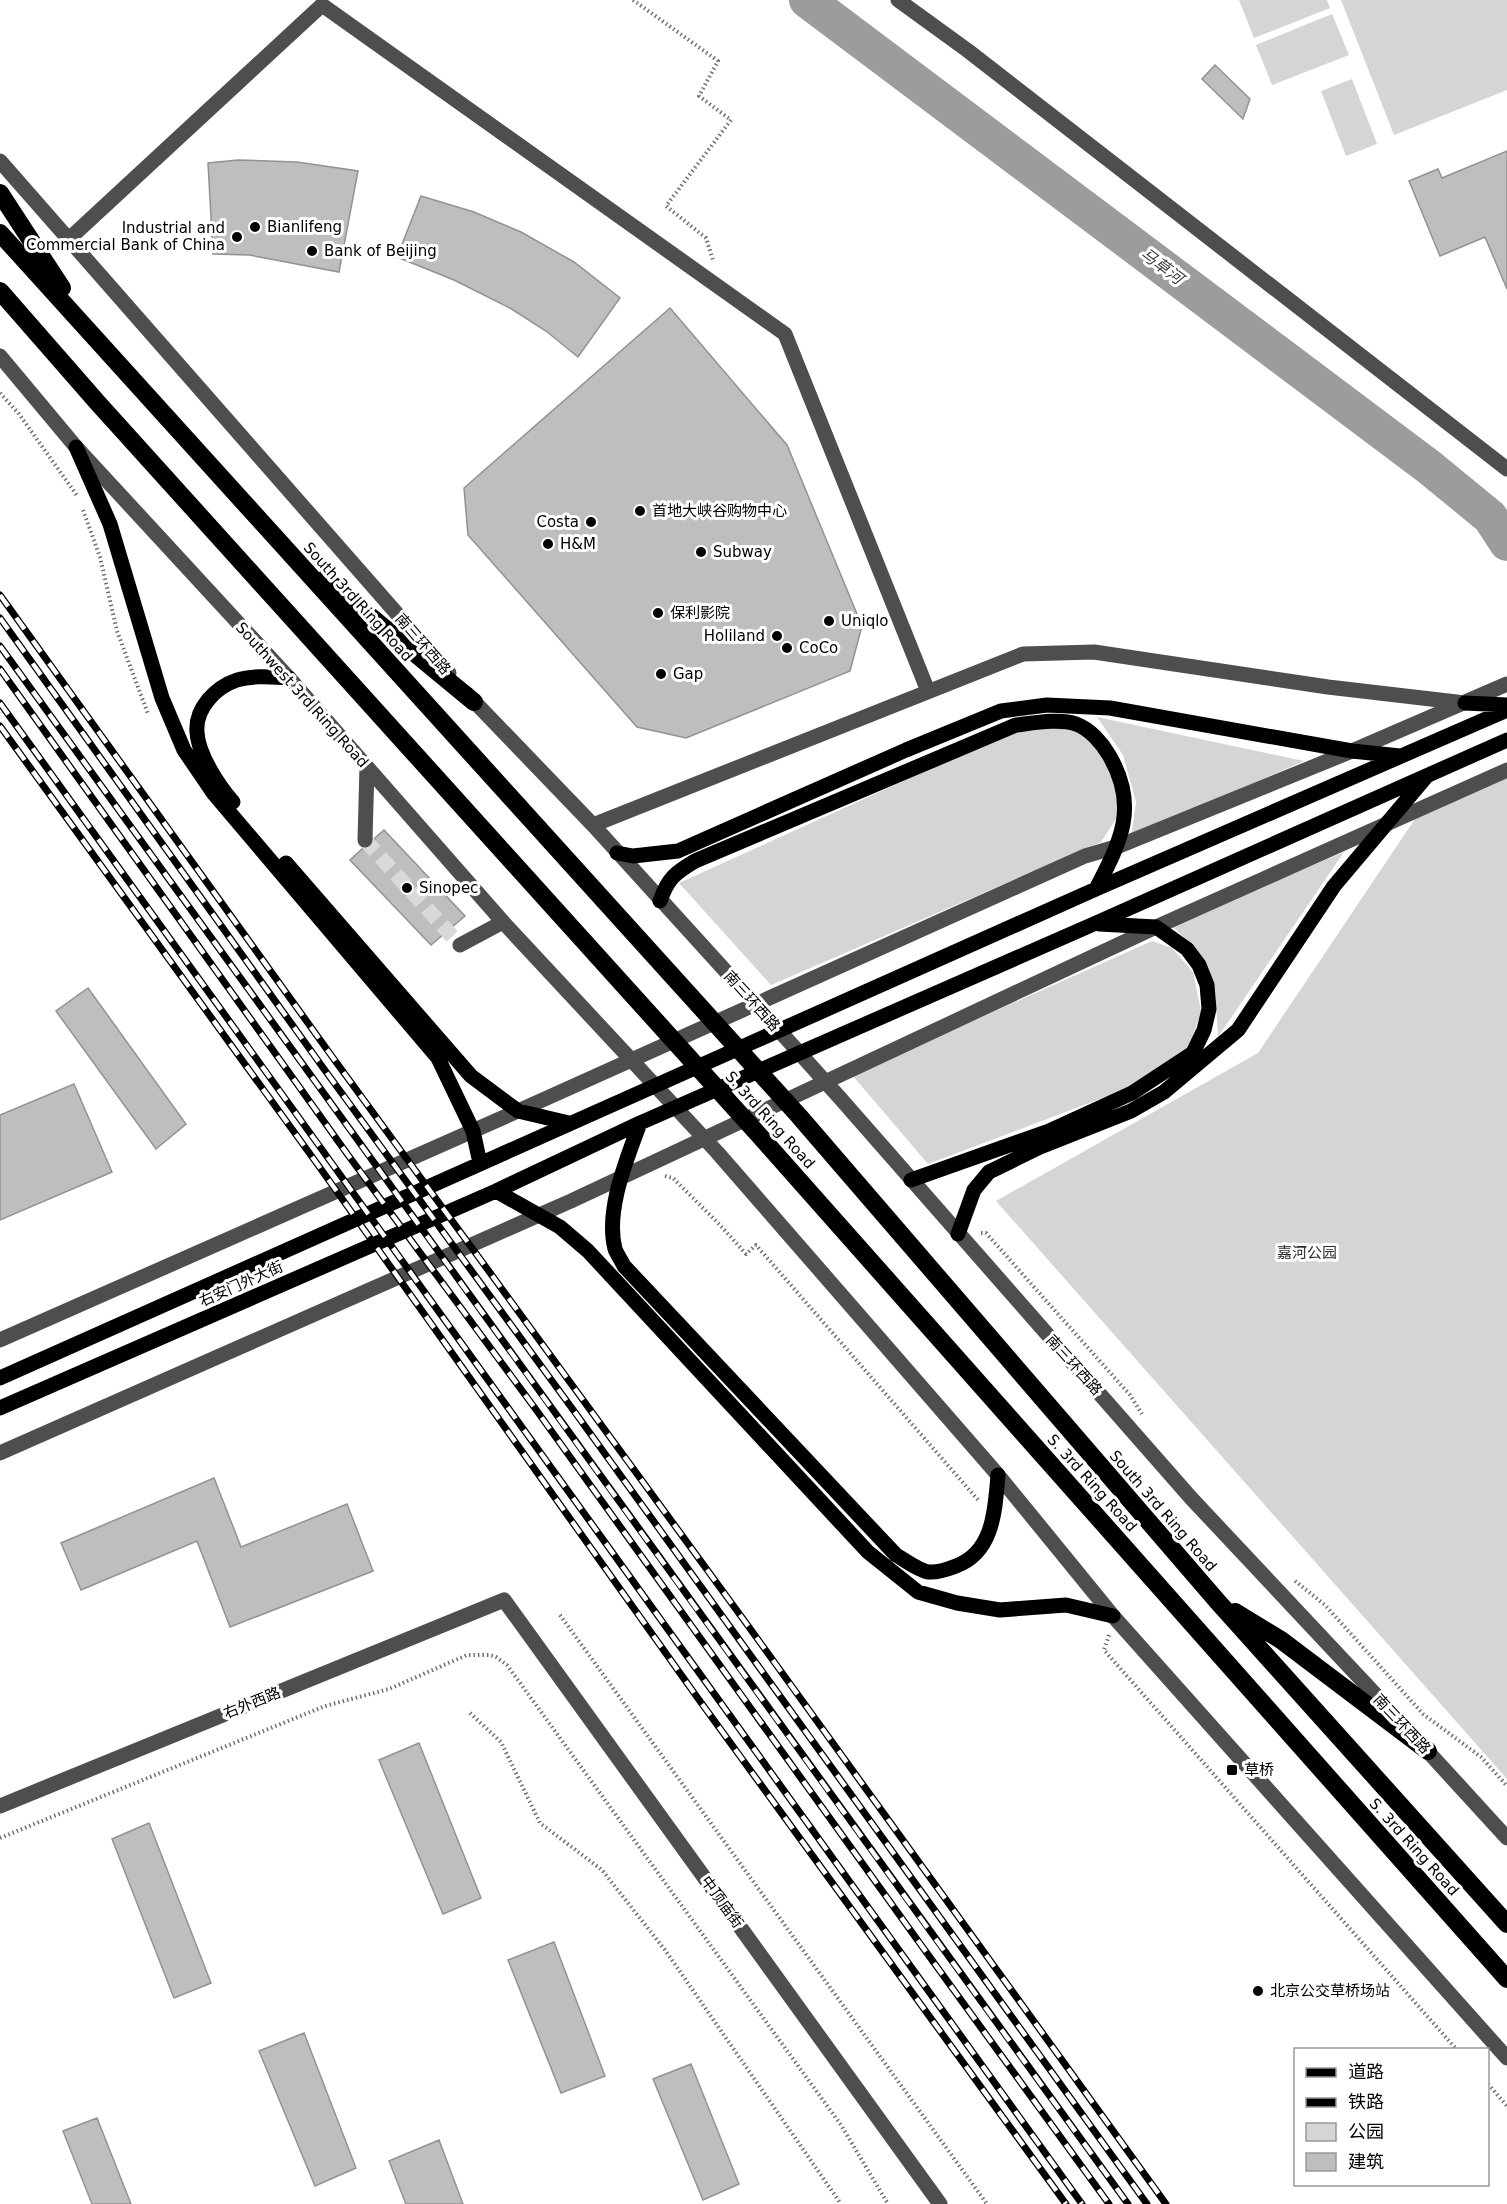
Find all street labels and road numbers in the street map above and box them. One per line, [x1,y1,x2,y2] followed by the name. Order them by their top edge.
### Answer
[300,539,416,665] street label: South 3rd Ring Road
[392,610,454,678] street label: 南三环西路
[232,619,372,771] street label: Southwest 3rd Ring Road
[720,967,784,1035] street label: 南三环西路
[722,1068,818,1172] street label: S. 3rd Ring Road
[196,1257,286,1311] street label: 右安门外大街
[1042,1331,1106,1399] street label: 南三环西路
[1044,1431,1140,1535] street label: S. 3rd Ring Road
[1106,1447,1220,1575] street label: South 3rd Ring Road
[221,1683,283,1723] street label: 右外西路
[1370,1690,1434,1758] street label: 南三环西路
[1366,1795,1462,1899] street label: S. 3rd Ring Road
[697,1872,747,1932] street label: 中顶庙街

